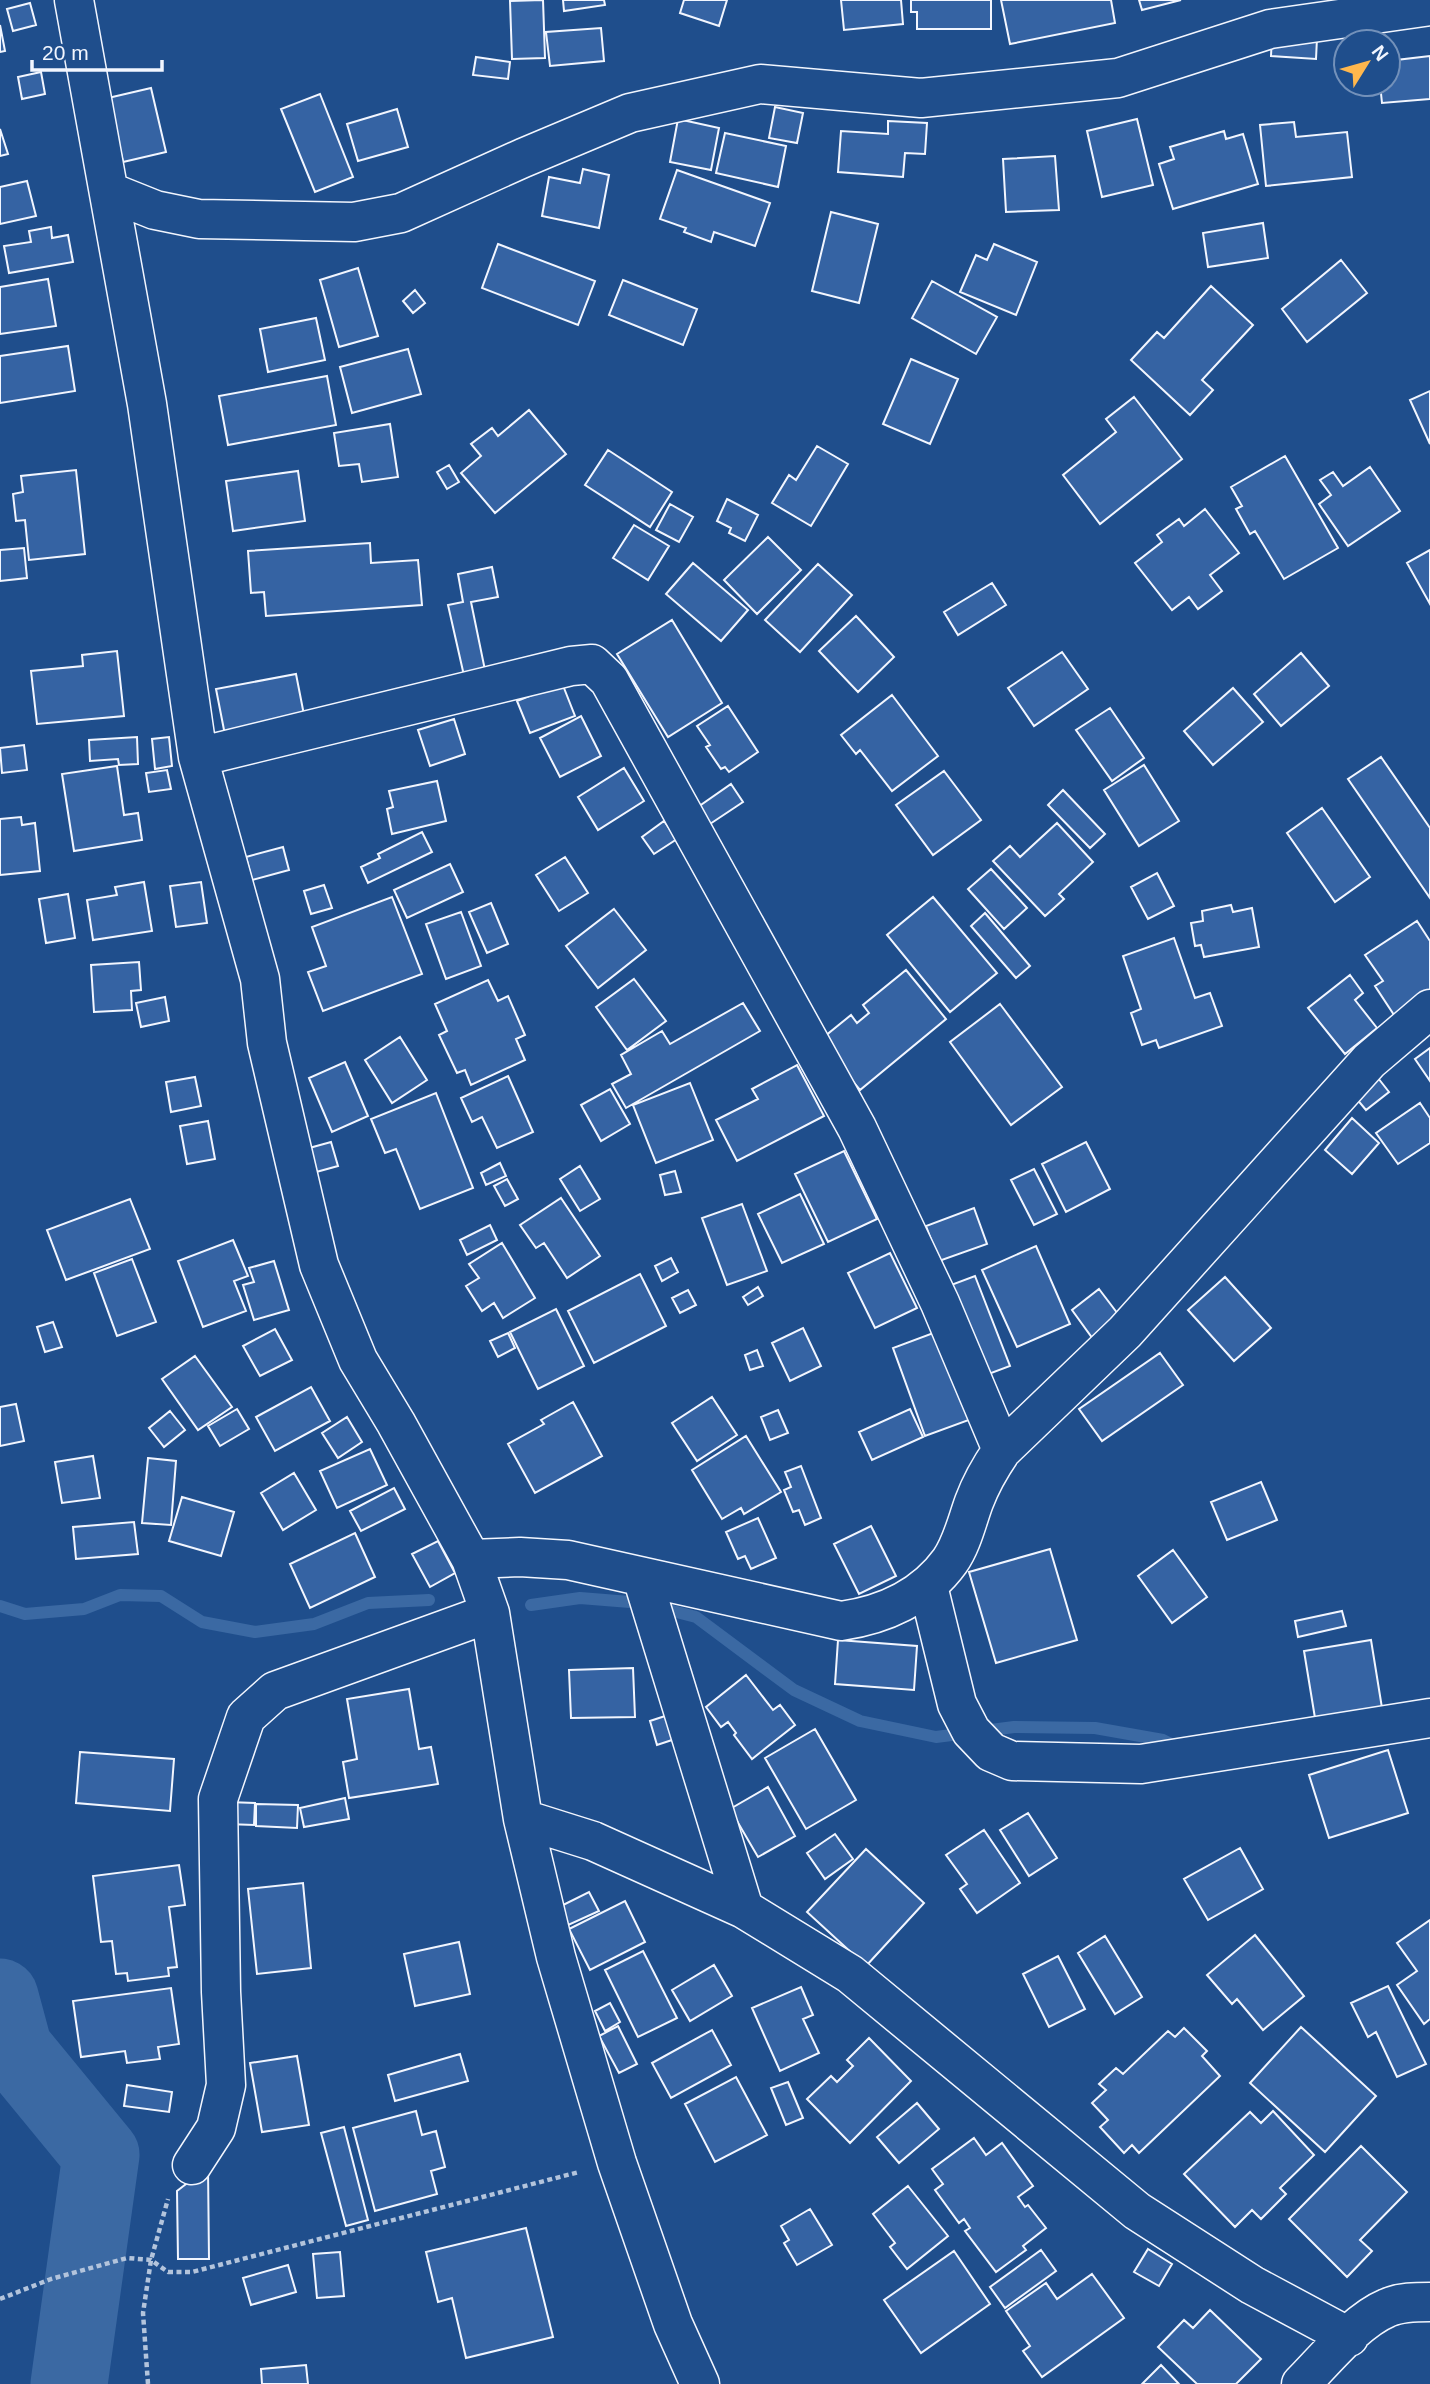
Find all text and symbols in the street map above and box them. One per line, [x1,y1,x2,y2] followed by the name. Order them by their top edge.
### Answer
[32,28,161,72] scale bar
[1332,28,1402,98] north arrow
[42,41,89,64] text: 20 m
[1368,41,1393,65] text: N

